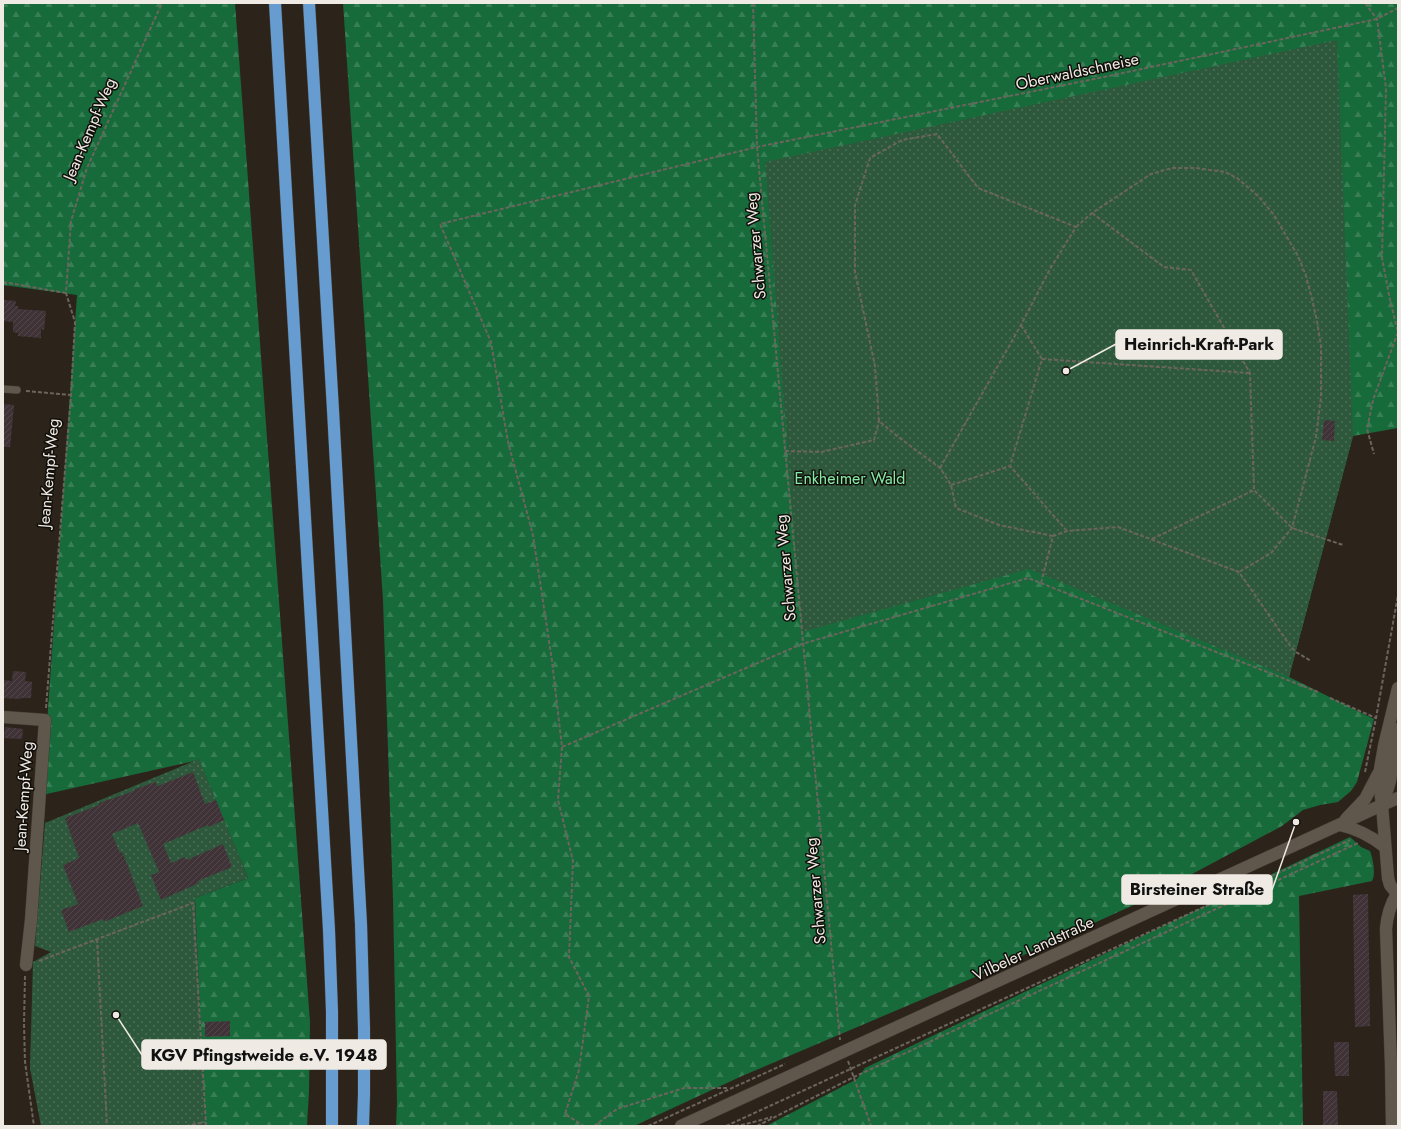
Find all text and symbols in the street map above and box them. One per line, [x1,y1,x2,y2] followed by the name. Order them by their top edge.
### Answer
[1013,47,1141,96] street label: Oberwaldschneise
[57,74,121,186] street label: Jean-Kempf-Weg
[739,192,772,300] street label: Schwarzer Weg
[1116,330,1282,359] callout: Heinrich-Kraft-Park
[1124,332,1274,356] text: Heinrich-Kraft-Park
[32,417,65,531] street label: Jean-Kempf-Weg
[795,467,905,490] park label: Enkheimer Wald
[769,514,802,622] street label: Schwarzer Weg
[8,740,39,854] street label: Jean-Kempf-Weg
[799,837,832,945] street label: Schwarzer Weg
[1122,875,1272,904] callout: Birsteiner Straße
[1130,877,1264,901] text: Birsteiner Straße
[969,910,1097,987] street label: Vilbeler Landstraße
[142,1040,386,1069] callout: KGV Pfingstweide e.V. 1948
[150,1043,378,1067] text: KGV Pfingstweide e.V. 1948

